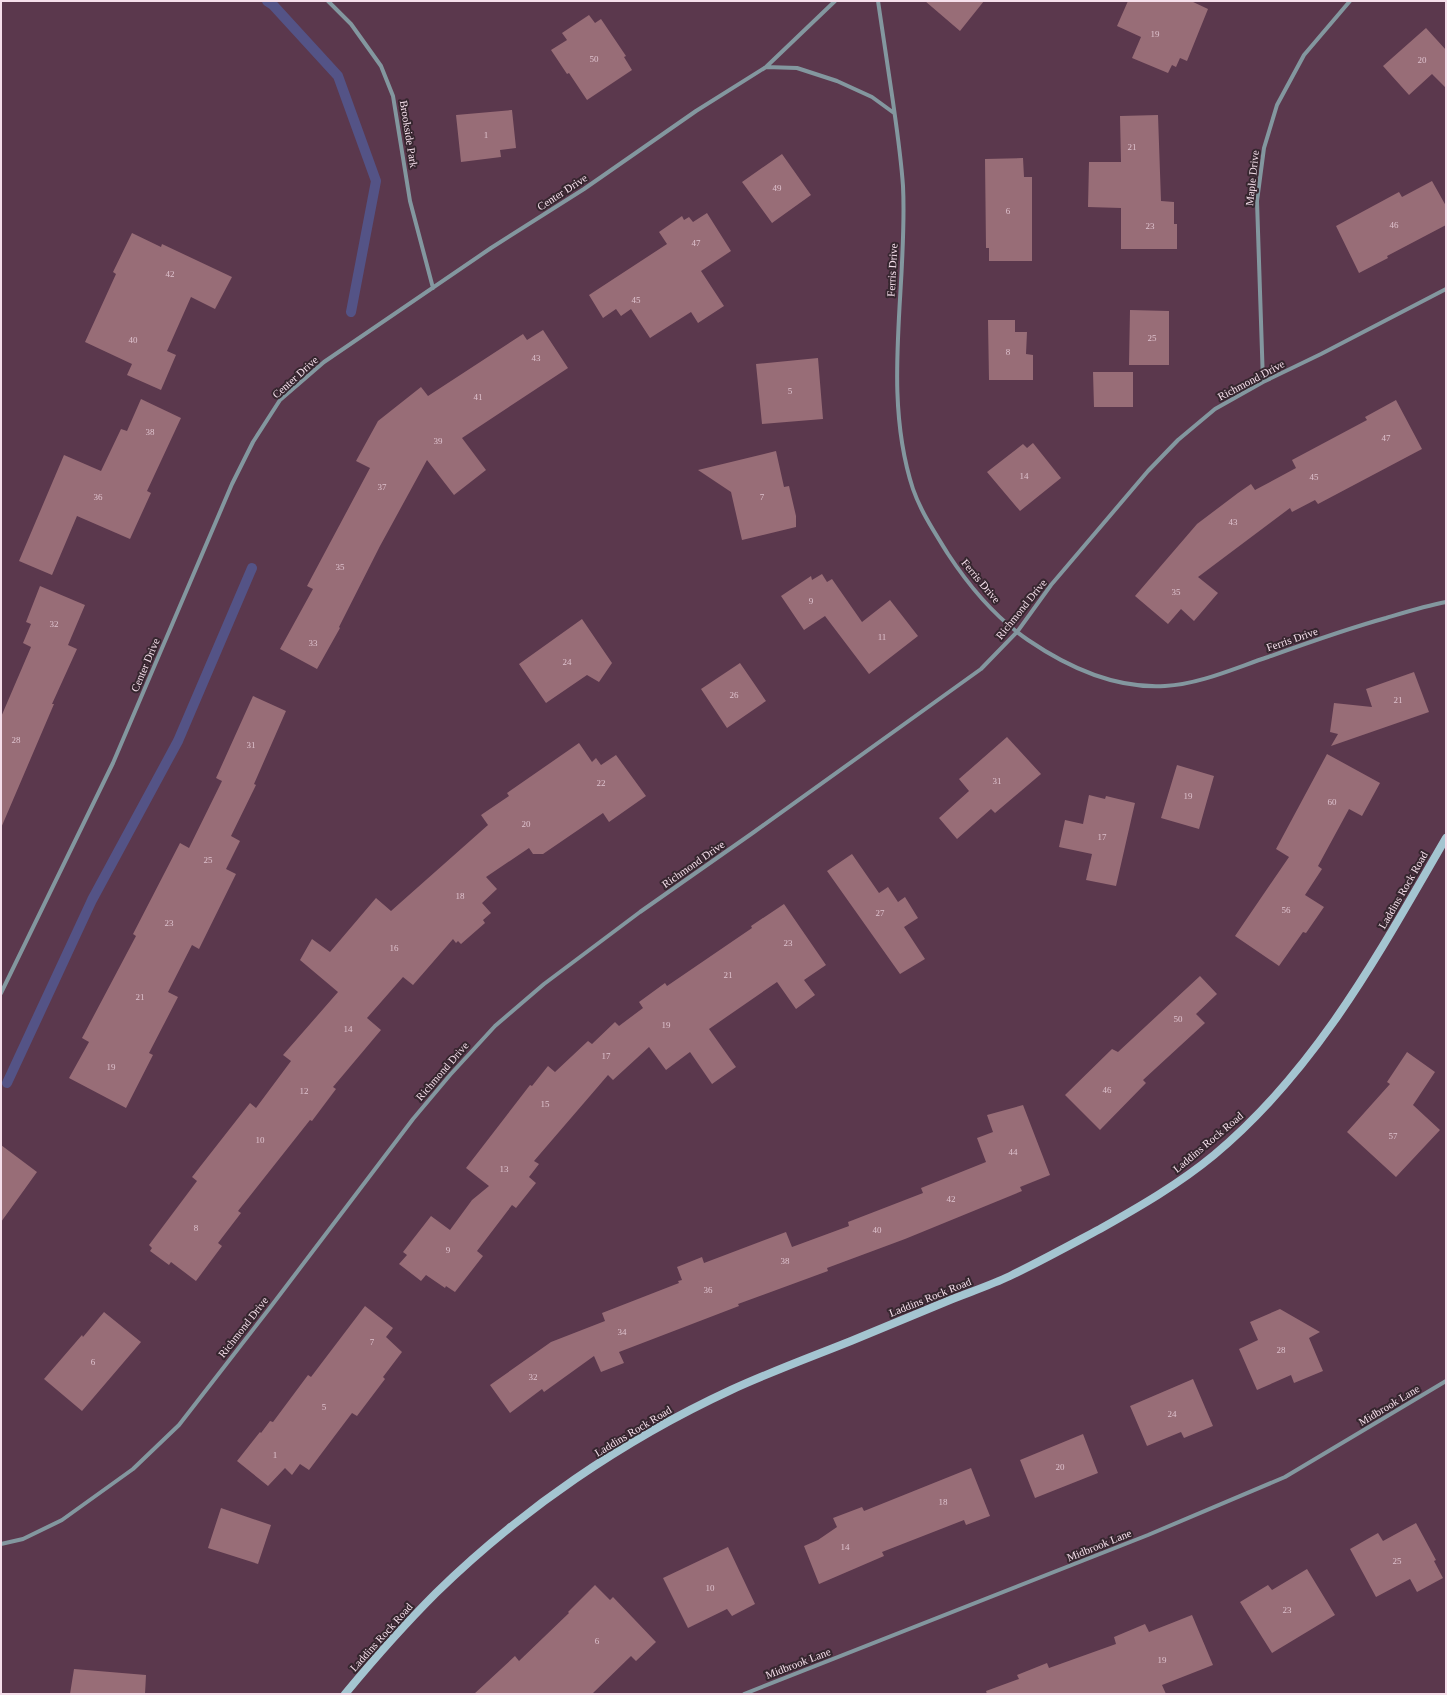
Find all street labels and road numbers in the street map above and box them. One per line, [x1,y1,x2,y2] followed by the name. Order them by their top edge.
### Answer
[398,99,420,169] street label: Brookside Park
[1243,149,1261,206] street label: Maple Drive
[535,171,589,213] street label: Center Drive
[885,243,899,297] street label: Ferris Drive
[270,353,320,401] street label: Center Drive
[1216,357,1286,403] street label: Richmond Drive
[959,557,1003,605] street label: Ferris Drive
[993,577,1049,641] street label: Richmond Drive
[1265,625,1319,653] street label: Ferris Drive
[128,636,162,694] street label: Center Drive
[659,838,727,890] street label: Richmond Drive
[1376,849,1430,931] street label: Laddins Rock Road
[413,1039,471,1103] street label: Richmond Drive
[1171,1109,1246,1175] street label: Laddins Rock Road
[887,1275,973,1319] street label: Laddins Rock Road
[216,1294,270,1360] street label: Richmond Drive
[1356,1382,1422,1428] street label: Midbrook Lane
[592,1403,674,1459] street label: Laddins Rock Road
[1065,1527,1133,1563] street label: Midbrook Lane
[347,1600,415,1673] street label: Laddins Rock Road
[764,1645,832,1681] street label: Midbrook Lane

